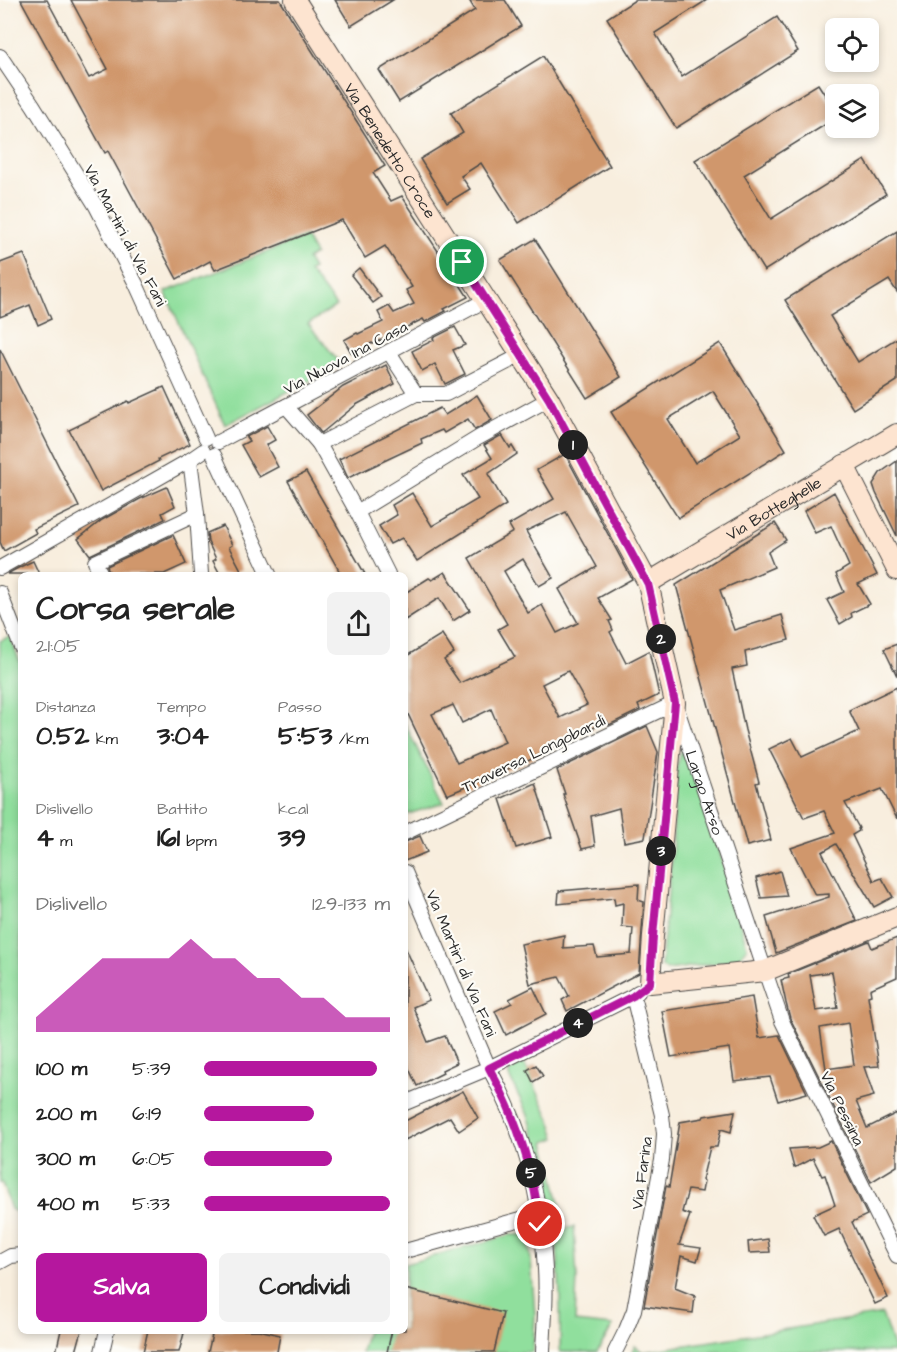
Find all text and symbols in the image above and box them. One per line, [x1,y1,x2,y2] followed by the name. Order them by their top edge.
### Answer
[825,18,879,138] map controls
[825,18,879,72] button: locate
[338,79,441,223] street label: Via Benedetto Croce
[825,84,879,138] button: layers
[78,161,172,311] street label: Via Martiri di Via Fani
[436,236,487,287] pin
[445,245,478,278] icon: arrive
[280,316,411,400] street label: Via Nuova Ina Casa
[558,430,588,460] pin: 1
[572,434,574,456] text: 1
[722,472,826,546] street label: Via Botteghelle
[36,586,235,632] text: Corsa serale
[327,592,390,655] button: share
[646,624,676,654] pin: 2
[656,628,666,650] text: 2
[36,632,80,660] text: 21:05
[36,696,96,718] text: Distanza
[157,696,206,718] text: Tempo
[278,696,321,718] text: Passo
[458,709,610,799] street label: Traversa Longobardi
[36,718,89,754] text: 0.52
[157,718,209,754] text: 3:04
[278,718,332,754] text: 5:53
[89,728,118,750] text: km
[332,728,368,750] text: /km
[680,748,728,838] street label: Largo Arso
[36,798,93,820] text: Dislivello
[157,798,207,820] text: Battito
[278,798,309,820] text: kcal
[36,820,54,856] text: 4
[157,820,180,856] text: 161
[278,820,306,856] text: 39
[54,830,73,852] text: m
[180,830,217,852] text: bpm
[646,836,676,866] pin: 3
[657,840,665,862] text: 3
[420,887,502,1041] street label: Via Martiri di Via Fani
[36,890,107,918] text: Dislivello
[312,890,390,918] text: 129–133 m
[563,1008,593,1038] pin: 4
[573,1012,583,1034] text: 4
[36,1055,87,1083] text: 100 m
[132,1055,171,1083] text: 5:39
[815,1067,870,1149] street label: Via Pessina
[36,1100,96,1128] text: 200 m
[132,1100,162,1128] text: 6:19
[626,1135,658,1211] street label: Via Farina
[36,1145,95,1173] text: 300 m
[132,1145,175,1173] text: 6:05
[516,1158,546,1188] pin: 5
[525,1162,537,1184] text: 5
[36,1190,98,1218] text: 400 m
[132,1190,170,1218] text: 5:33
[514,1198,565,1249] pin
[523,1207,556,1240] icon: check
[36,1253,207,1322] button: Salva
[219,1253,390,1322] button: Condividi

